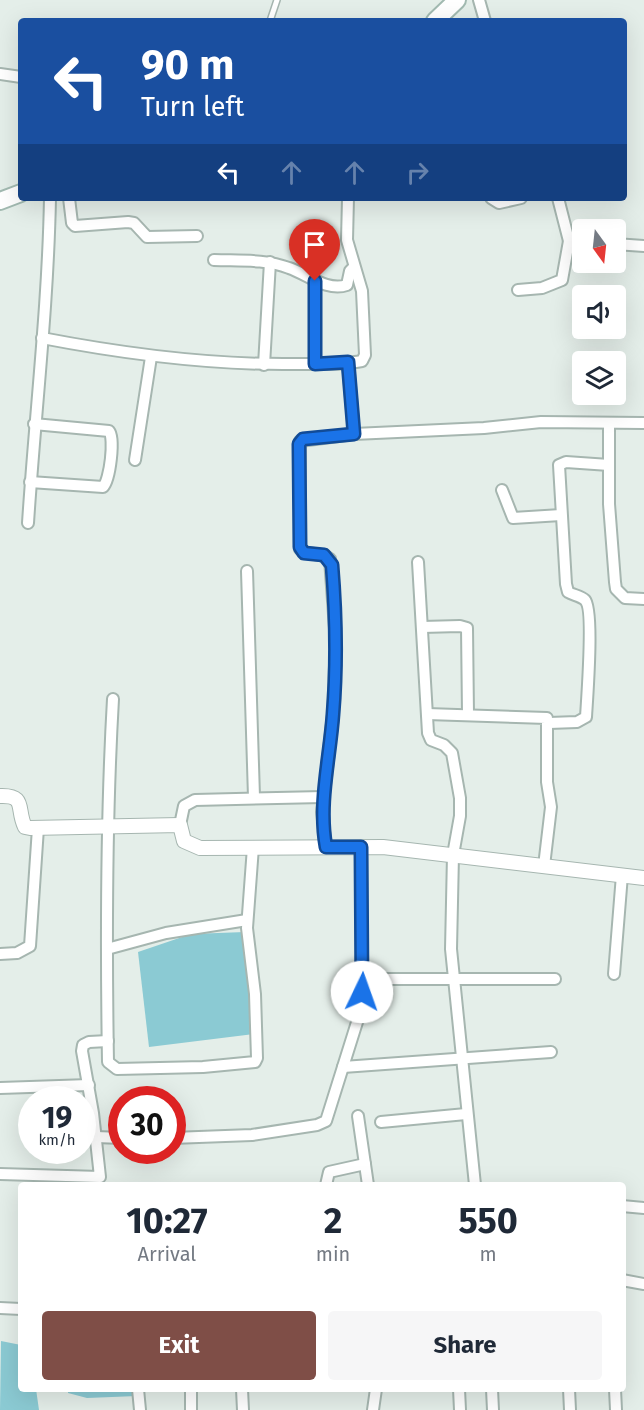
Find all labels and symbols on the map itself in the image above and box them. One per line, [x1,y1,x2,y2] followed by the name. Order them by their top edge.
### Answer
[289,219,340,281] pin
[572,219,626,273] north arrow
[330,960,394,1024] position arrow
[108,1086,186,1164] speed limit sign: 30

